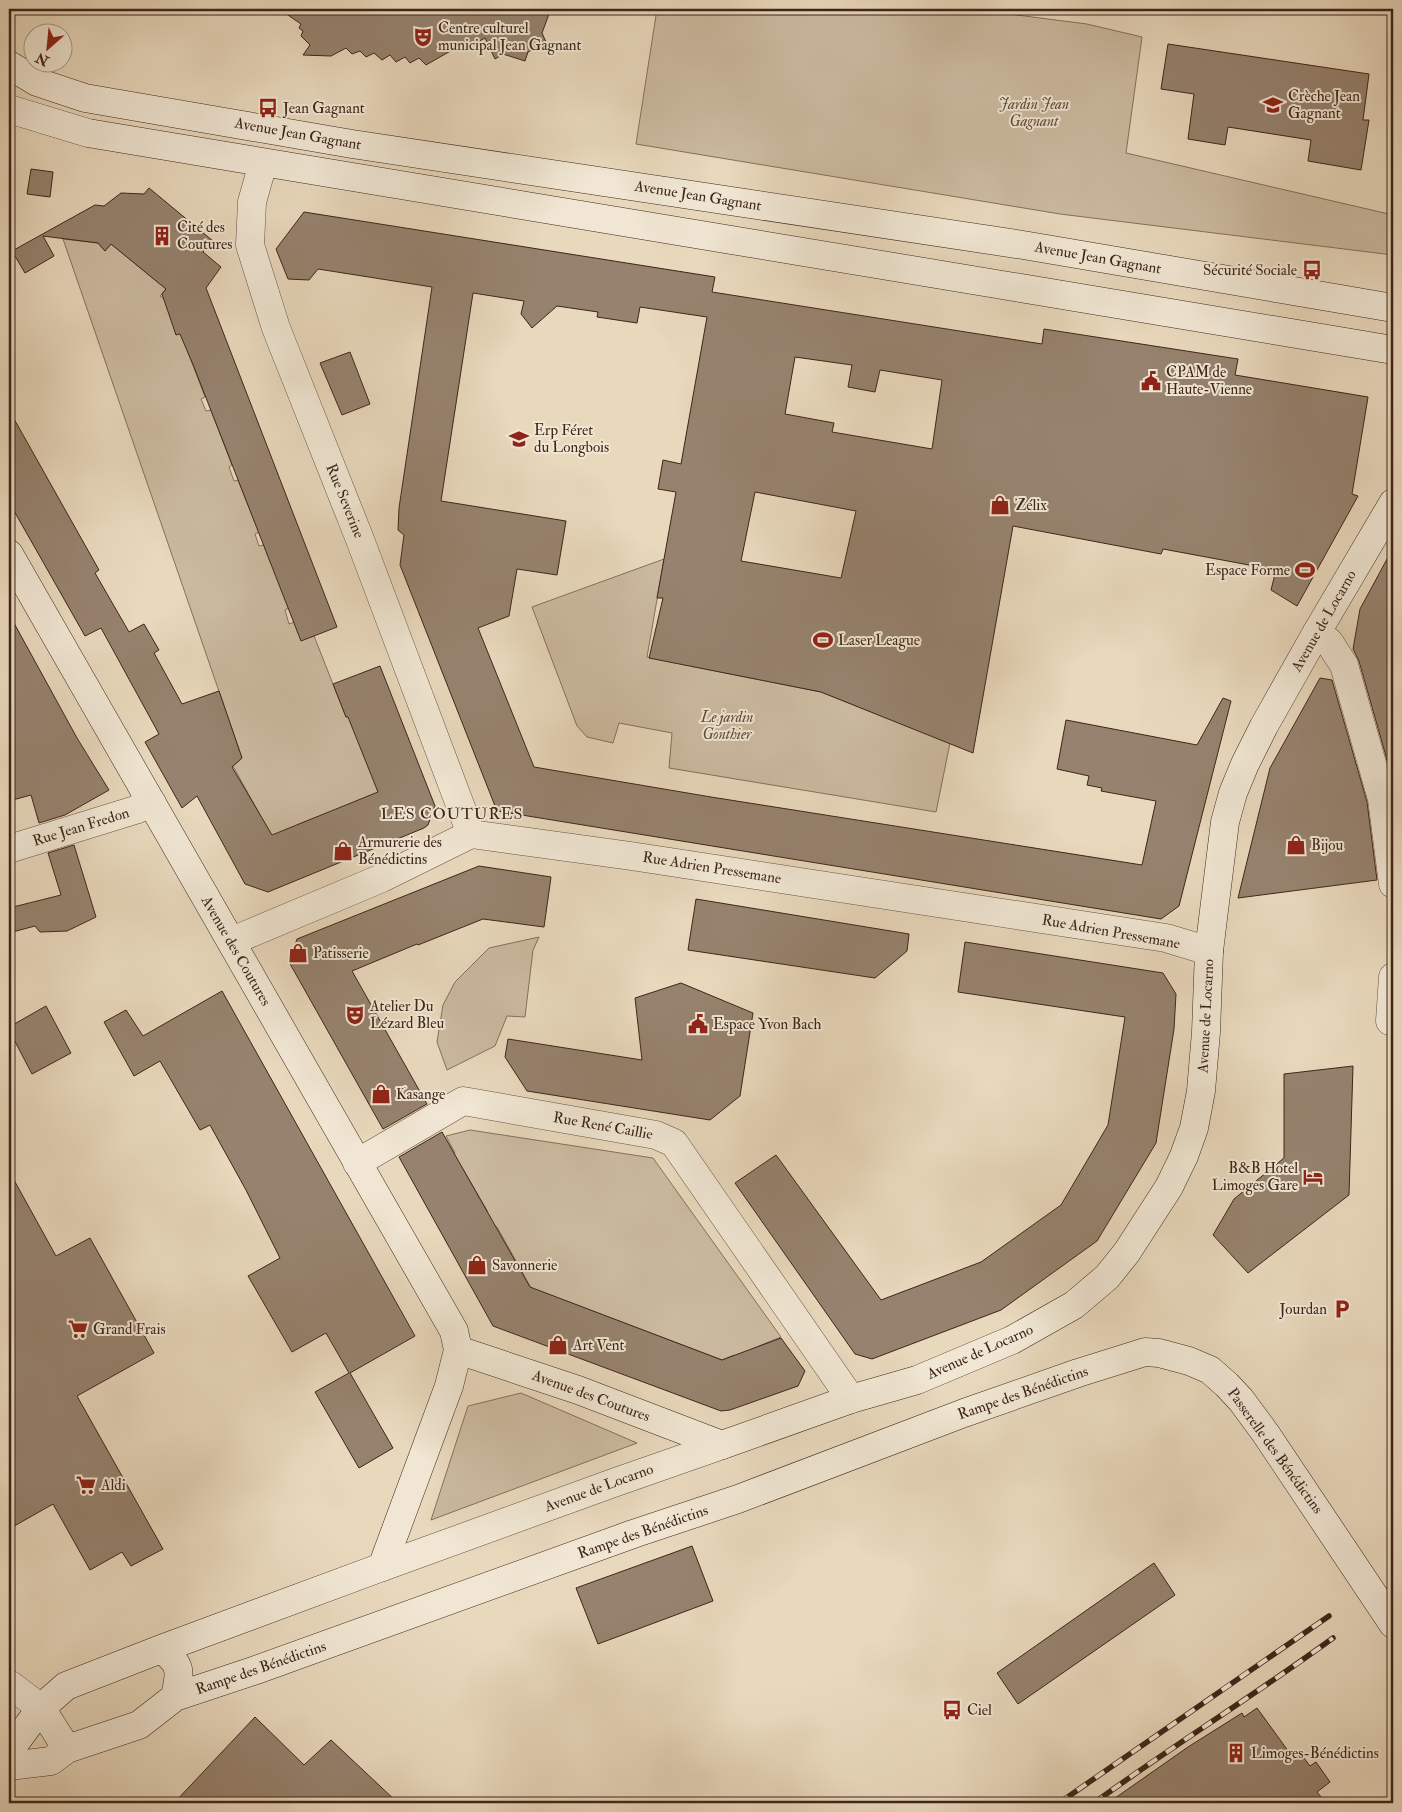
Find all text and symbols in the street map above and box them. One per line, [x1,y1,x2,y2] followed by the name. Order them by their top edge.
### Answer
[438,19,582,56] place label: Centre culturel municipal Jean Gagnant
[22,22,72,72] north arrow
[412,26,434,48] theatre icon: Centre culturel municipal Jean Gagnant
[32,49,53,70] text: N
[1288,87,1360,123] place label: Crèche Jean Gagnant
[1262,94,1284,116] school or university icon: Crèche Jean Gagnant
[999,95,1069,131] park label: Jardin Jean Gagnant
[257,97,279,119] bus stop icon: Jean Gagnant
[282,99,365,119] place label: Jean Gagnant
[232,113,363,156] street label: Avenue Jean Gagnant
[632,176,763,216] street label: Avenue Jean Gagnant
[177,218,233,254] place label: Cité des Coutures
[151,225,173,247] building icon: Cité des Coutures
[1032,237,1163,280] street label: Avenue Jean Gagnant
[1301,259,1323,281] bus stop icon: Sécurité Sociale
[1203,261,1297,280] place label: Sécurité Sociale
[1166,363,1252,399] place label: CPAM de Haute-Vienne
[1140,370,1162,392] public building icon: CPAM de Haute-Vienne
[534,421,609,457] place label: Erp Féret du Longbois
[508,428,530,450] school or university icon: Erp Féret du Longbois
[321,461,369,541] street label: Rue Severine
[989,494,1011,516] shop icon: Zélix
[1015,496,1047,515] place label: Zélix
[1294,559,1316,581] sports icon: Espace Forme
[1205,561,1290,581] place label: Espace Forme
[1287,567,1361,676] street label: Avenue de Locarno
[812,629,834,651] sports icon: Laser League
[838,631,920,650] place label: Laser League
[700,708,753,744] park label: Le jardin Gonthier
[30,803,132,852] street label: Rue Jean Fredon
[381,804,523,824] district label: LES COUTURES
[357,833,442,869] place label: Armurerie des Bénédictins
[1285,834,1307,856] shop icon: Bijou
[1311,836,1343,855] place label: Bijou
[332,840,354,862] shop icon: Armurerie des Bénédictins
[641,848,783,888] street label: Rue Adrien Pressemane
[196,892,275,1009] street label: Avenue des Coutures
[1040,910,1182,954] street label: Rue Adrien Pressemane
[287,942,309,964] shop icon: Patisserie
[313,944,369,963] place label: Patisserie
[1193,958,1218,1075] street label: Avenue de Locarno
[369,997,444,1033] place label: Atelier Du Lézard Bleu
[344,1004,366,1026] theatre icon: Atelier Du Lézard Bleu
[687,1013,709,1035] public building icon: Espace Yvon Bach
[713,1015,822,1035] place label: Espace Yvon Bach
[370,1083,392,1105] shop icon: Kasange
[396,1085,445,1104] place label: Kasange
[552,1108,654,1144] street label: Rue René Caillie
[1212,1159,1298,1195] place label: B&B Hotel Limoges Gare
[1302,1166,1324,1188] hotel icon: B&B Hotel Limoges Gare
[466,1254,488,1276] shop icon: Savonnerie
[492,1256,557,1275] place label: Savonnerie
[1331,1298,1353,1320] parking icon: Jourdan
[1278,1300,1327,1320] place label: Jourdan
[67,1318,89,1340] supermarket icon: Grand Frais
[93,1320,166,1339] place label: Grand Frais
[923,1320,1036,1384] street label: Avenue de Locarno
[547,1334,569,1356] shop icon: Art Vent
[572,1336,624,1355] place label: Art Vent
[955,1362,1091,1425] street label: Rampe des Bénédictins
[529,1366,653,1426] street label: Avenue des Coutures
[1223,1384,1327,1518] street label: Passerelle des Bénédictins
[541,1460,656,1517] street label: Avenue de Locarno
[75,1474,97,1496] supermarket icon: Aldi
[100,1476,126,1495] place label: Aldi
[575,1501,711,1564] street label: Rampe des Bénédictins
[193,1637,329,1700] street label: Rampe des Bénédictins
[941,1699,963,1721] bus stop icon: Ciel
[967,1701,992,1720] place label: Ciel
[1225,1742,1247,1764] building icon: Limoges-Bénédictins
[1251,1744,1379,1763] place label: Limoges-Bénédictins

